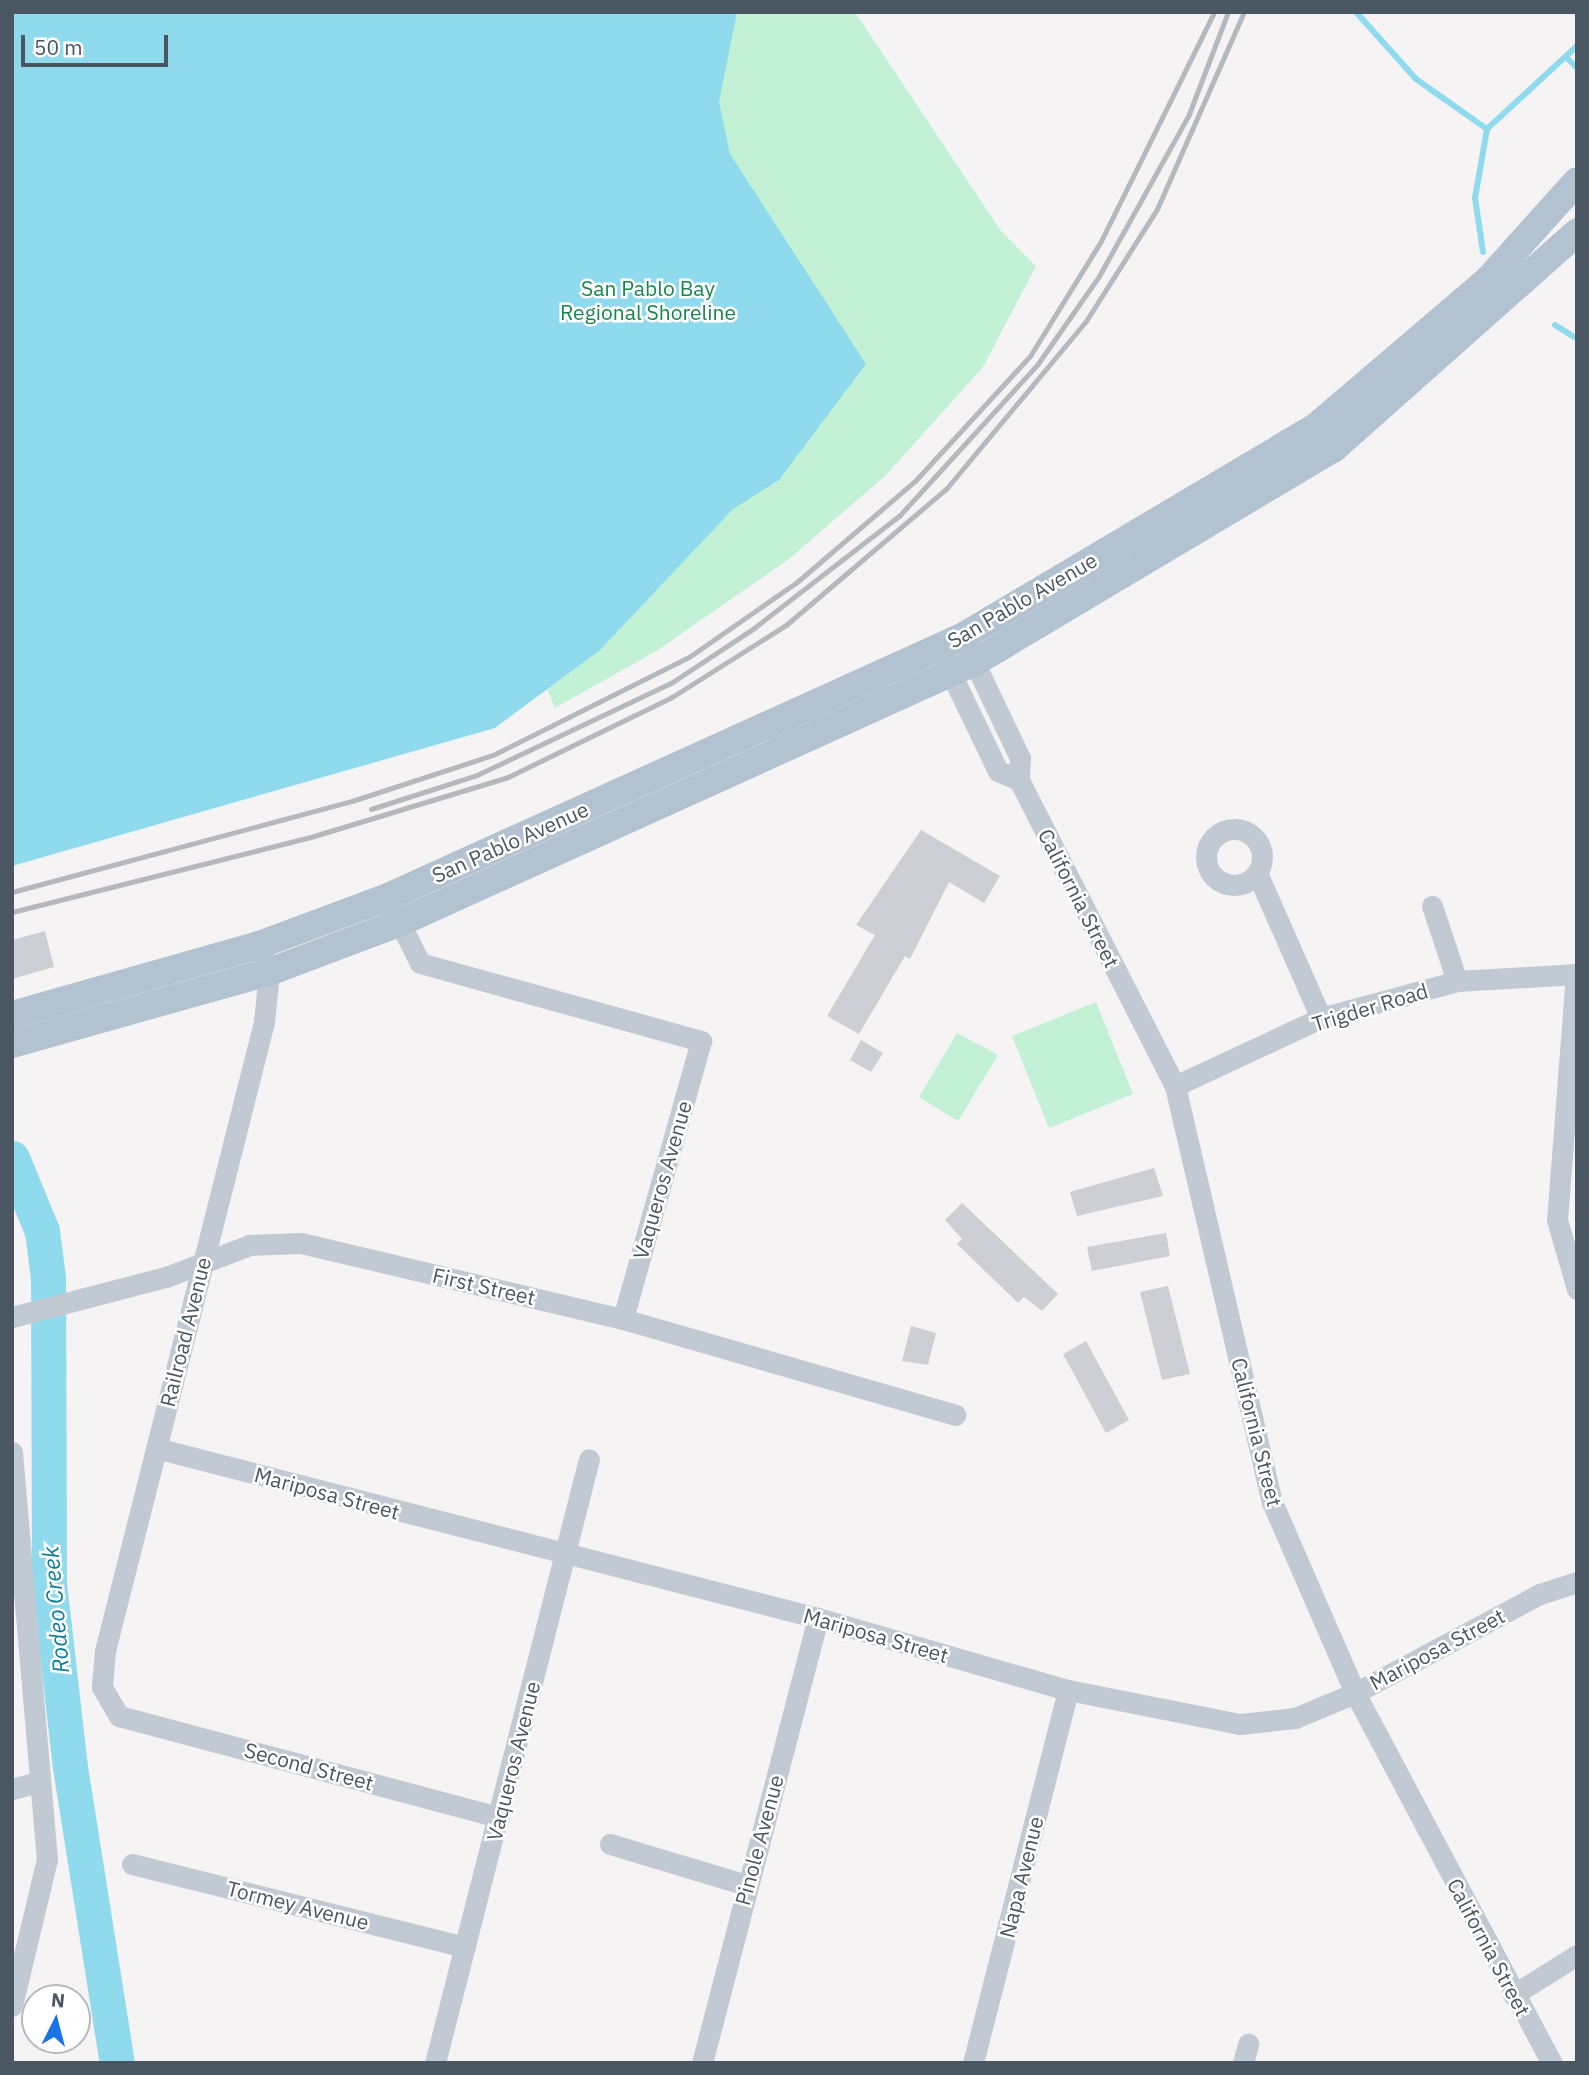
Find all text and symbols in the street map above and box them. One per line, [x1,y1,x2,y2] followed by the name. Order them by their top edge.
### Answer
[24,21,172,65] scale bar
[34,33,83,61] text: 50 m
[560,275,736,325] park label: San Pablo Bay Regional Shoreline
[943,547,1101,653] street label: San Pablo Avenue
[428,796,592,888] street label: San Pablo Avenue
[1033,824,1125,972] street label: California Street
[1309,977,1431,1037] street label: Trigder Road
[627,1098,697,1262] street label: Vaqueros Avenue
[154,1255,216,1409] street label: Railroad Avenue
[430,1262,538,1310] street label: First Street
[1226,1355,1288,1509] street label: California Street
[252,1462,402,1524] street label: Mariposa Street
[36,1545,74,1675] water label: Rodeo Creek
[801,1602,951,1668] street label: Mariposa Street
[1365,1603,1509,1695] street label: Mariposa Street
[481,1679,545,1843] street label: Vaqueros Avenue
[242,1737,376,1795] street label: Second Street
[729,1772,789,1908] street label: Pinole Avenue
[994,1814,1048,1940] street label: Napa Avenue
[1442,1874,1536,2020] street label: California Street
[224,1875,372,1935] street label: Tormey Avenue
[21,1984,91,2054] north arrow
[50,1987,66,2013] text: N

